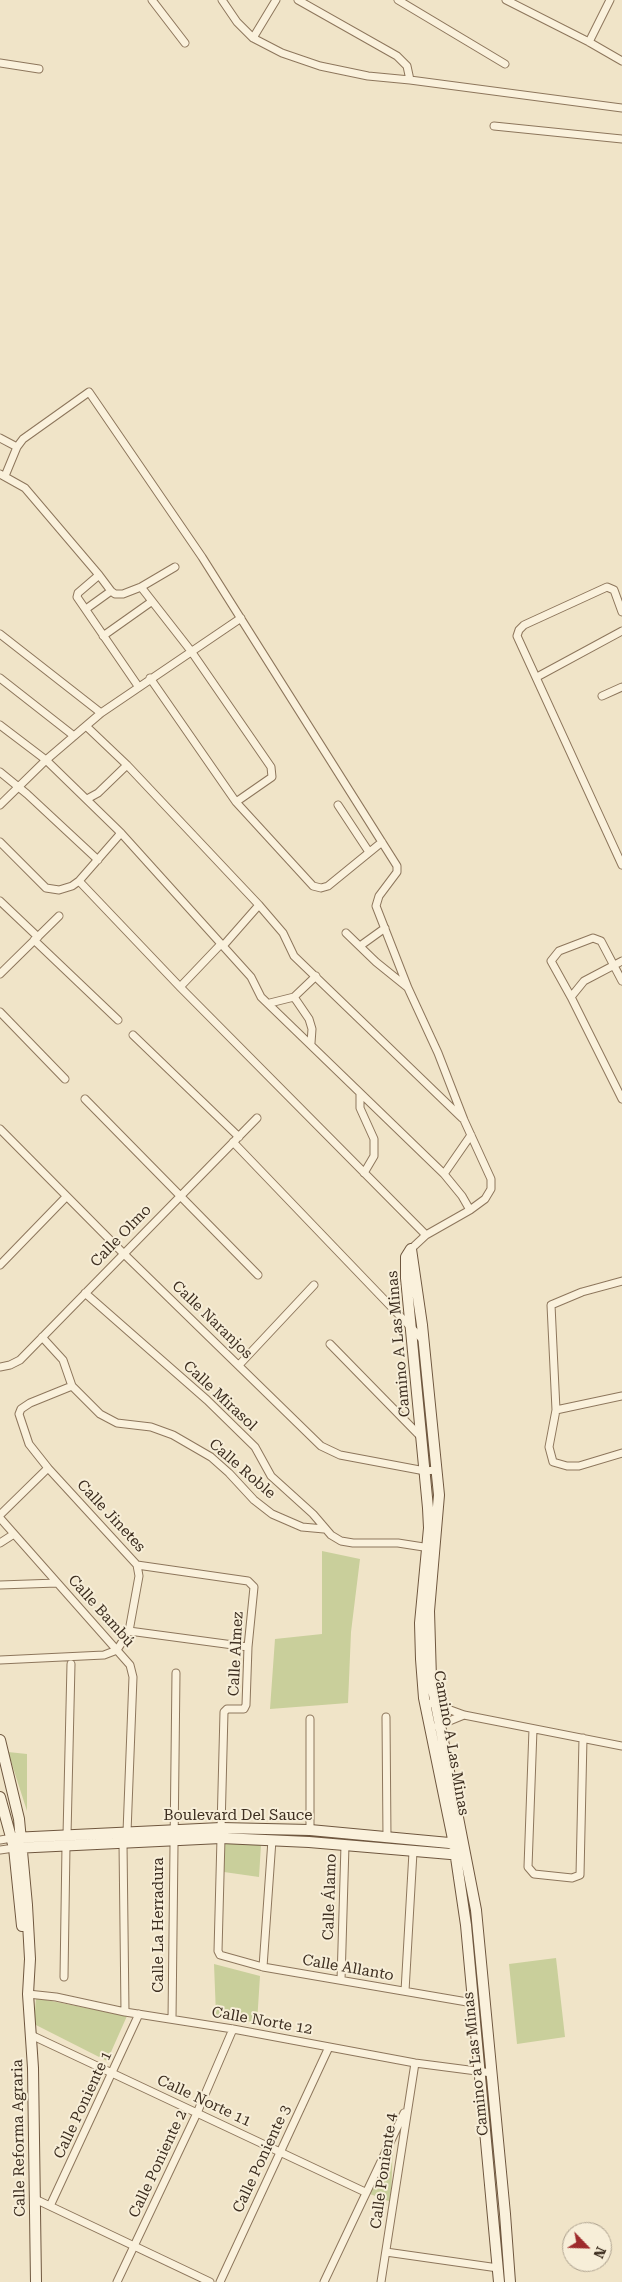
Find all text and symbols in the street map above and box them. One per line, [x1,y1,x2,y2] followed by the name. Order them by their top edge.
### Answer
[87,1201,155,1271] street label: Calle Olmo
[384,1270,414,1418] street label: Camino A Las Minas
[168,1277,256,1363] street label: Calle Naranjos
[179,1357,261,1435] street label: Calle Mirasol
[205,1435,279,1503] street label: Calle Roble
[73,1476,149,1556] street label: Calle Jinetes
[64,1571,138,1651] street label: Calle Bambú
[225,1611,247,1697] street label: Calle Almez
[429,1669,473,1817] street label: Camino A Las Minas
[164,1807,312,1825] street label: Boulevard Del Sauce
[319,1853,341,1941] street label: Calle Álamo
[150,1857,168,1993] street label: Calle La Herradura
[301,1951,395,1985] street label: Calle Allanto
[459,1991,493,2137] street label: Camino a Las Minas
[210,2003,314,2039] street label: Calle Norte 12
[50,2048,116,2162] street label: Calle Poniente 1
[9,2059,29,2217] street label: Calle Reforma Agraria
[154,2071,254,2131] street label: Calle Norte 11
[229,2102,295,2216] street label: Calle Poniente 3
[125,2107,191,2221] street label: Calle Poniente 2
[367,2112,401,2230] street label: Calle Poniente 4
[562,2222,612,2272] north arrow
[590,2245,609,2261] text: N

